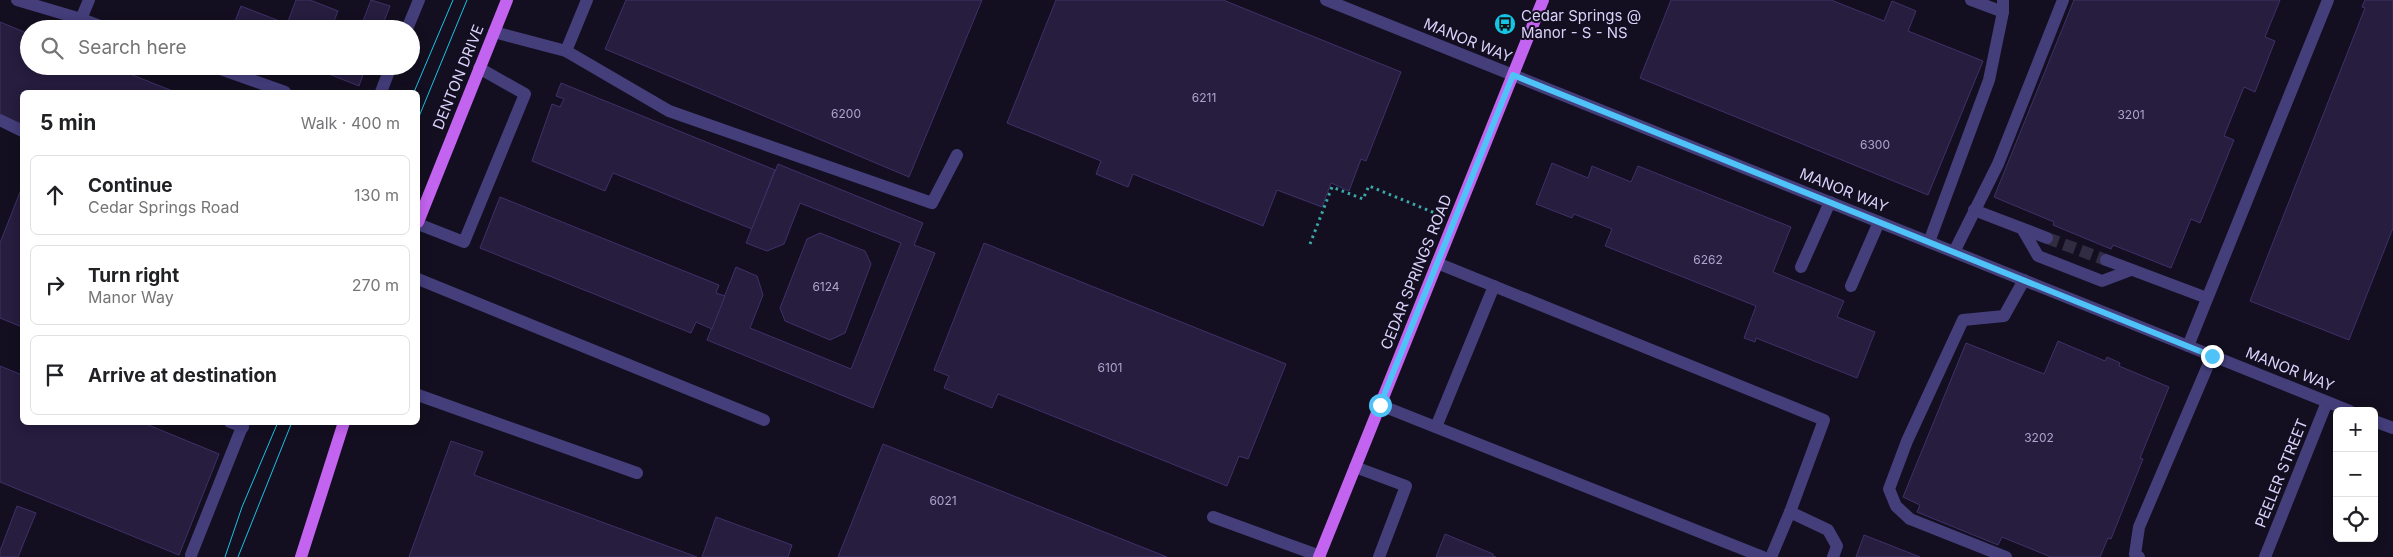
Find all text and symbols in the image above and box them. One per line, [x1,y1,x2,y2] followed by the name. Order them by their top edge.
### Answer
[1521,6,1641,42] place label: Cedar Springs @ Manor - S - NS
[1493,12,1517,36] bus stop icon: Cedar Springs @ Manor - S - NS
[1421,14,1515,66] street label: MANOR WAY
[20,20,420,75] search box
[428,22,488,132] street label: DENTON DRIVE
[38,34,66,62] icon: search
[78,36,187,59] text: Search here
[1192,90,1216,105] house number: 6211
[831,106,861,121] house number: 6200
[2117,107,2145,122] house number: 3201
[40,110,96,135] text: 5 min
[301,113,400,133] text: Walk · 400 m
[1860,137,1890,152] house number: 6300
[1797,164,1891,216] street label: MANOR WAY
[88,174,173,197] text: Continue
[41,181,69,209] icon: ahead
[354,185,399,205] text: 130 m
[1376,192,1456,352] street label: CEDAR SPRINGS ROAD
[88,197,239,217] text: Cedar Springs Road
[1693,252,1723,267] house number: 6262
[88,264,179,287] text: Turn right
[41,271,69,299] icon: right
[352,275,399,295] text: 270 m
[812,279,840,294] house number: 6124
[88,287,174,307] text: Manor Way
[2243,343,2337,395] street label: MANOR WAY
[2201,345,2224,368] route end
[1098,360,1122,375] house number: 6101
[41,361,69,389] icon: arrive
[88,364,277,387] text: Arrive at destination
[1369,394,1392,417] route start
[2333,407,2378,542] map controls
[2333,407,2378,452] button: +
[2251,416,2311,530] street label: PEELER STREET
[2024,430,2054,445] house number: 3202
[2333,452,2378,497] button: −
[929,493,957,508] house number: 6021
[2333,497,2378,542] button: locate

